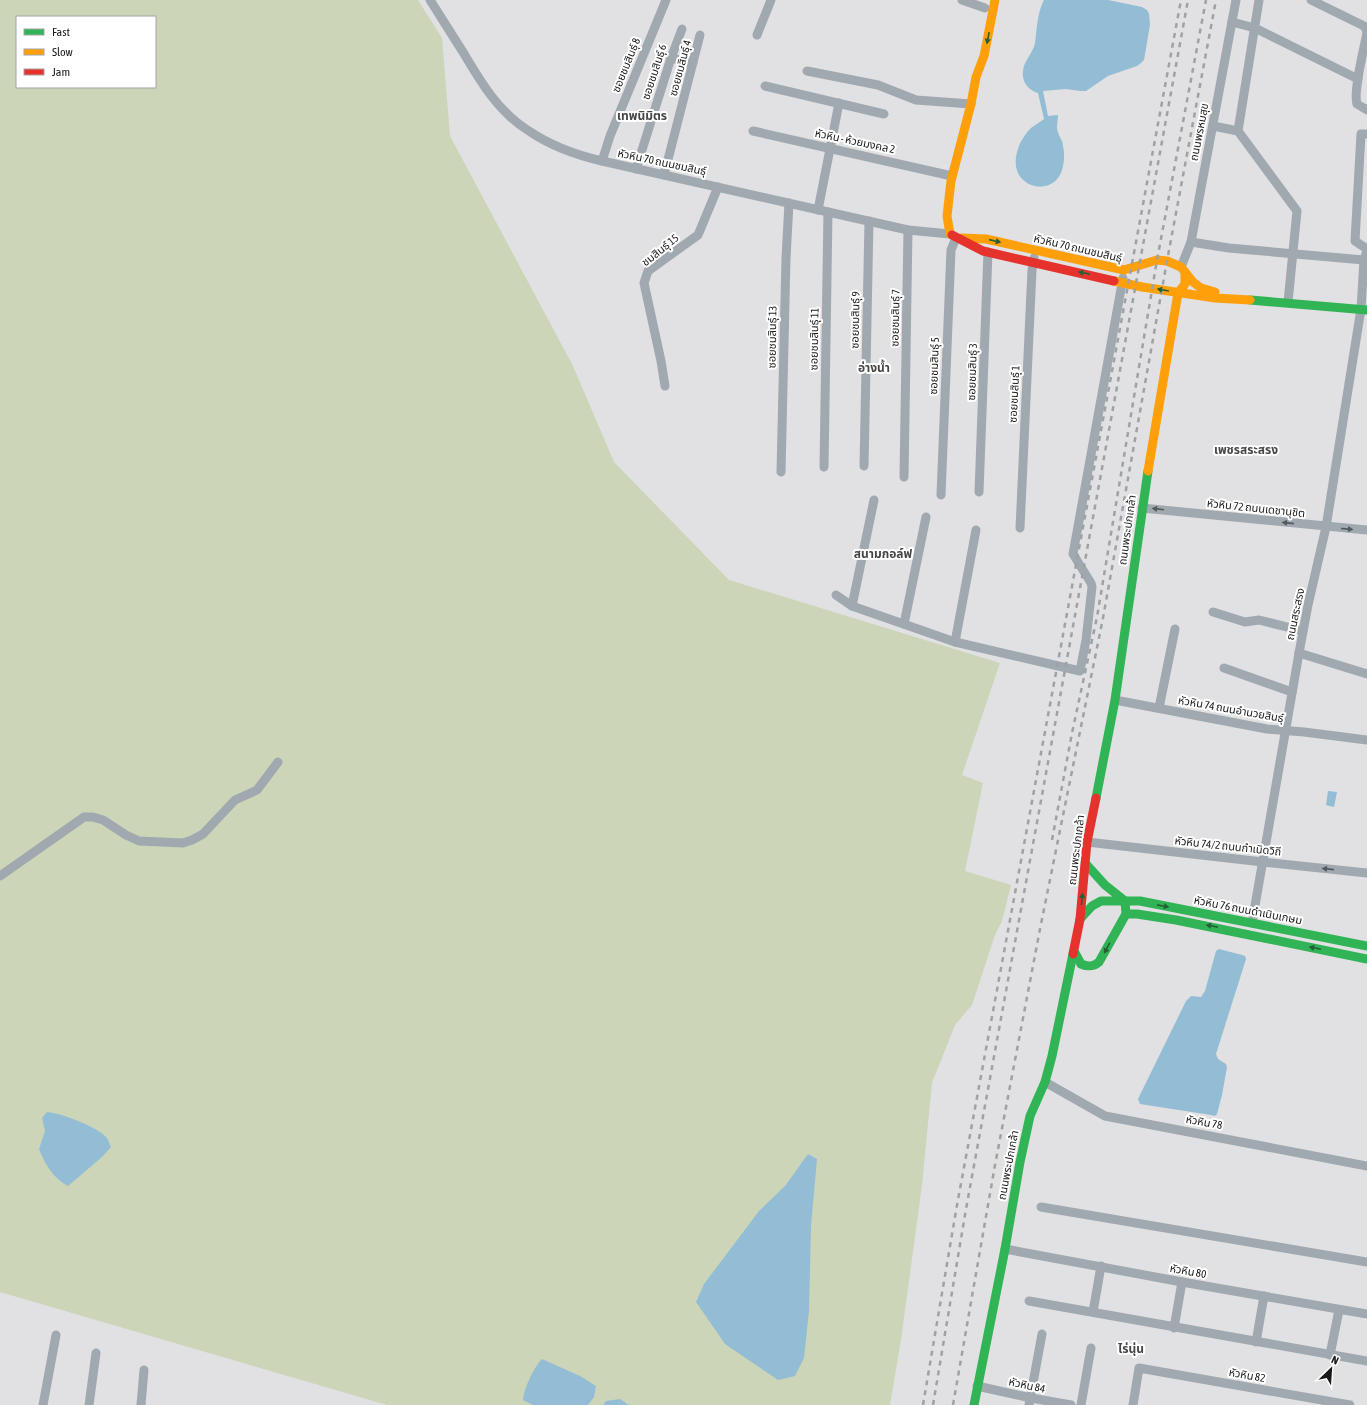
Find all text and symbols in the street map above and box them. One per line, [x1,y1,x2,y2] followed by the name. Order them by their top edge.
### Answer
[16,16,156,88] legend
[52,25,70,39] text: Fast
[984,32,990,44] one-way arrow
[610,36,643,94] street label: ซอยชมสินธุ์ 8
[667,39,694,98] street label: ซอยชมสินธุ์ 4
[639,43,670,101] street label: ซอยชมสินธุ์ 6
[52,45,73,59] text: Slow
[52,65,70,79] text: Jam
[1188,102,1211,162] street label: ถนนพรหมสุข
[617,109,667,123] district label: เทพนิมิตร
[814,127,896,155] street label: หัวหิน - ห้วยมงคล 2
[616,147,708,178] street label: หัวหิน 70 ถนนชมสินธุ์
[639,232,681,269] street label: ชมสินธุ์ 15
[1032,232,1124,265] street label: หัวหิน 70 ถนนชมสินธุ์
[989,239,1001,245] one-way arrow
[1078,270,1090,276] one-way arrow
[1157,287,1169,293] one-way arrow
[888,289,903,347] street label: ซอยชมสินธุ์ 7
[848,291,863,349] street label: ซอยชมสินธุ์ 9
[765,306,780,368] street label: ซอยชมสินธุ์ 13
[807,308,822,370] street label: ซอยชมสินธุ์ 11
[927,337,942,395] street label: ซอยชมสินธุ์ 5
[965,343,980,401] street label: ซอยชมสินธุ์ 3
[858,359,890,375] district label: อ่างน้ำ
[1007,365,1022,423] street label: ซอยชมสินธุ์ 1
[1214,443,1278,457] district label: เพชรสระสรง
[1116,494,1138,566] street label: ถนนพระปกเกล้า
[1206,497,1306,520] street label: หัวหิน 72 ถนนเดชานุชิต
[1152,506,1164,513] one-way arrow
[1282,520,1294,526] one-way arrow
[1341,525,1353,532] one-way arrow
[854,547,913,561] district label: สนามกอล์ฟ
[1284,587,1306,641] street label: ถนนสระสรง
[1177,694,1285,725] street label: หัวหิน 74 ถนนอำนวยสินธุ์
[1066,814,1086,886] street label: ถนนพระปกเกล้า
[1174,834,1282,858] street label: หัวหิน 74/2 ถนนกำเนิดวิถี
[1322,865,1334,872] one-way arrow
[1078,893,1085,905] one-way arrow
[1193,894,1303,926] street label: หัวหิน 76 ถนนดำเนินเกษม
[1157,903,1169,909] one-way arrow
[1206,923,1218,929] one-way arrow
[1104,942,1110,954] one-way arrow
[1309,944,1321,950] one-way arrow
[1185,1113,1223,1131] street label: หัวหิน 78
[995,1129,1021,1201] street label: ถนนพระปกเกล้า
[1169,1262,1207,1280] street label: หัวหิน 80
[1118,1342,1144,1356] district label: ไร่นุ่น
[1311,1349,1351,1389] north arrow
[1330,1353,1341,1367] text: N
[1228,1366,1266,1384] street label: หัวหิน 82
[1008,1375,1046,1395] street label: หัวหิน 84

